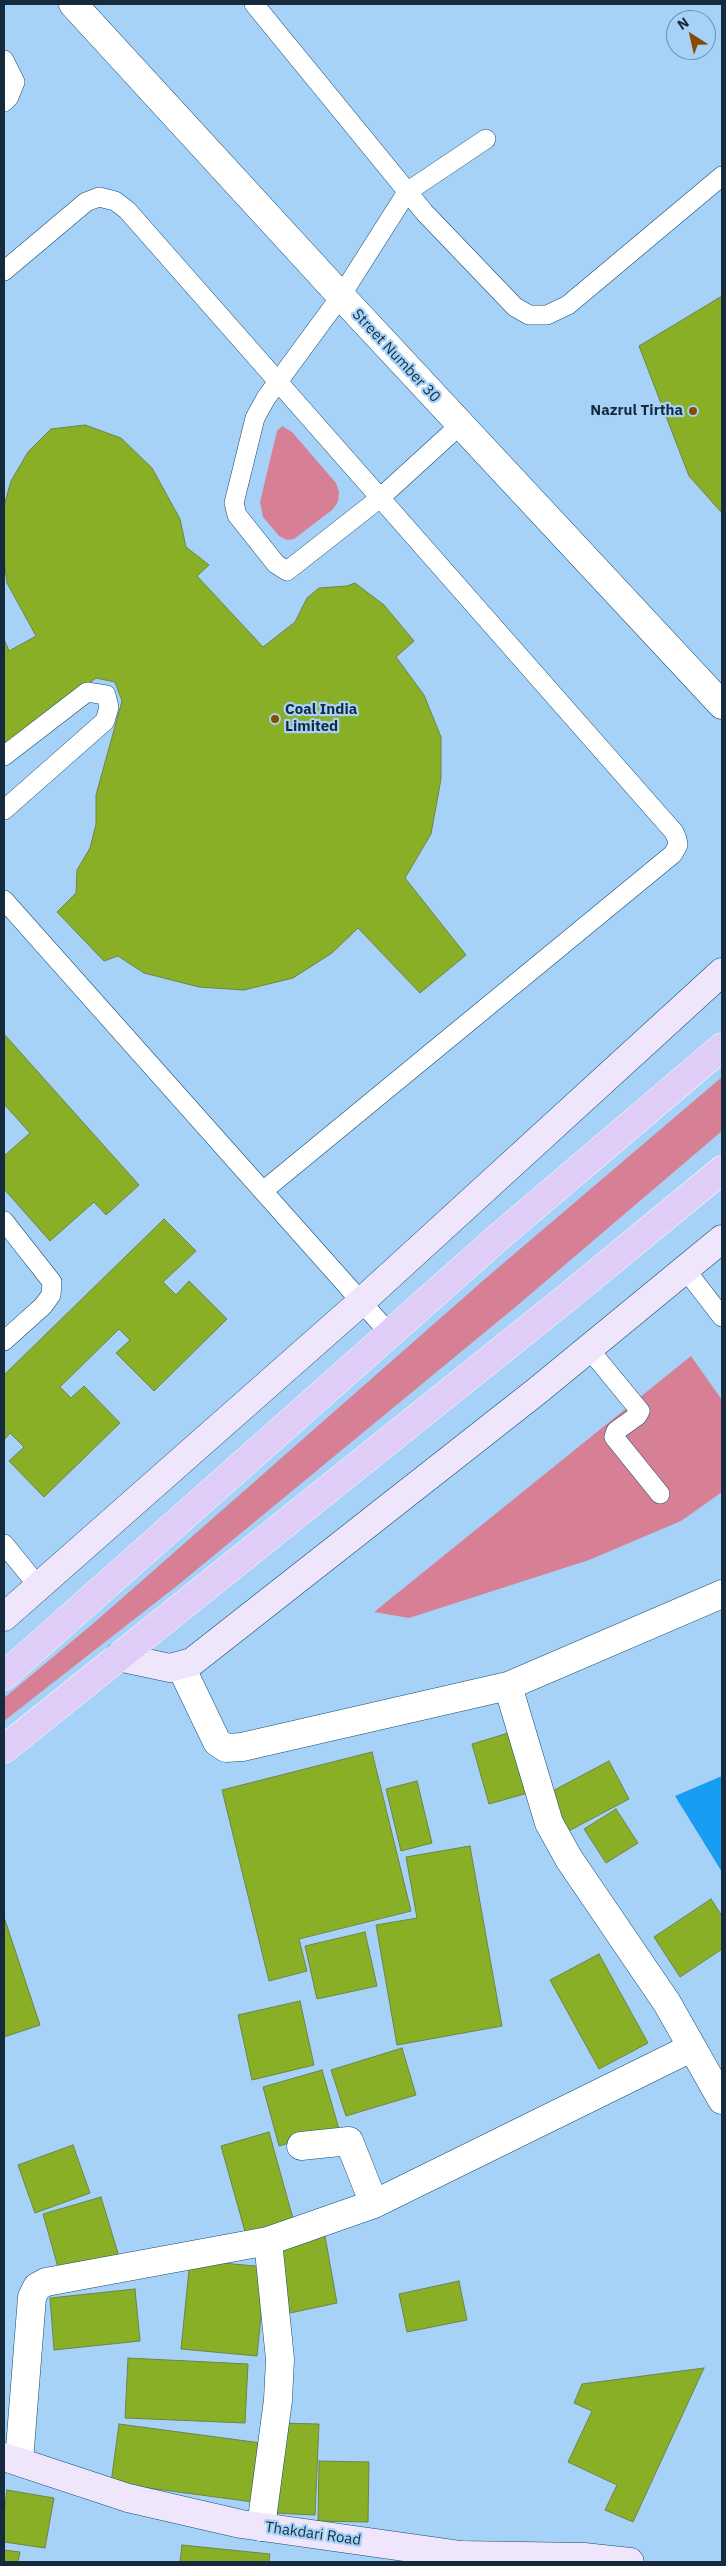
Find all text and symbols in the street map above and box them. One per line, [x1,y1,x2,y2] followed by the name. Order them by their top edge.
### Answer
[666,10,716,60] north arrow
[674,13,692,34] text: N
[348,306,444,406] street label: Street Number 30
[590,402,683,420] place label: Nazrul Tirtha
[687,405,699,417] marker: Nazrul Tirtha
[285,701,357,736] place label: Coal India Limited
[269,713,281,725] marker: Coal India Limited
[264,2518,362,2550] street label: Thakdari Road

